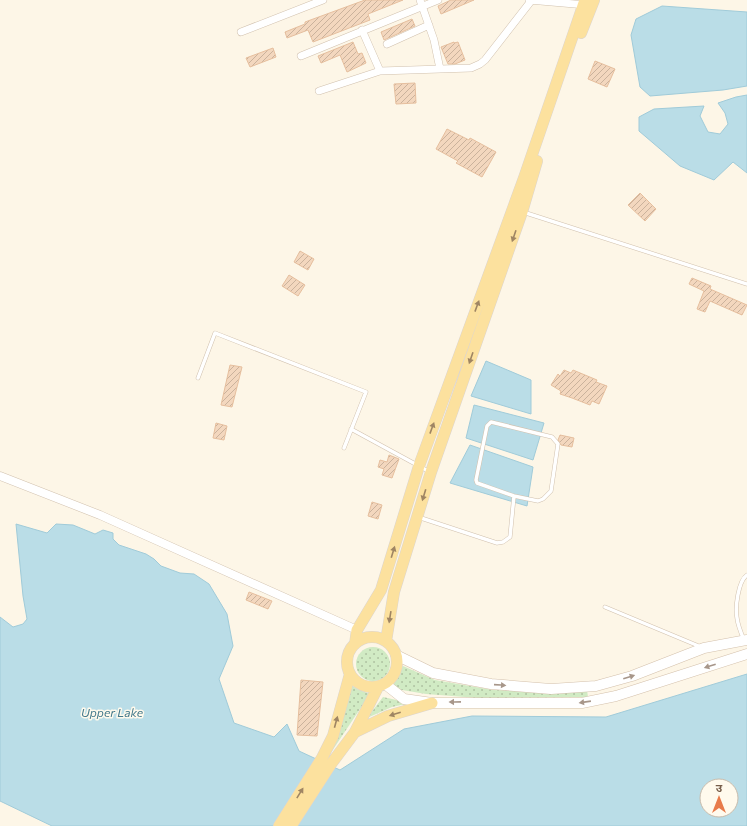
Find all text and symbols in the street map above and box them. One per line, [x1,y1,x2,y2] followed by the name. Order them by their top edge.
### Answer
[510,230,516,242] one-way arrow
[474,300,480,312] one-way arrow
[467,353,473,365] one-way arrow
[430,422,436,434] one-way arrow
[421,489,427,501] one-way arrow
[390,546,396,558] one-way arrow
[387,611,393,623] one-way arrow
[704,664,716,670] one-way arrow
[623,674,635,680] one-way arrow
[494,681,506,688] one-way arrow
[449,699,461,706] one-way arrow
[579,699,591,705] one-way arrow
[81,705,144,719] water label: Upper Lake
[389,711,401,717] one-way arrow
[333,716,339,728] one-way arrow
[699,778,739,818] north arrow
[716,781,723,794] text: उ
[296,787,303,799] one-way arrow

